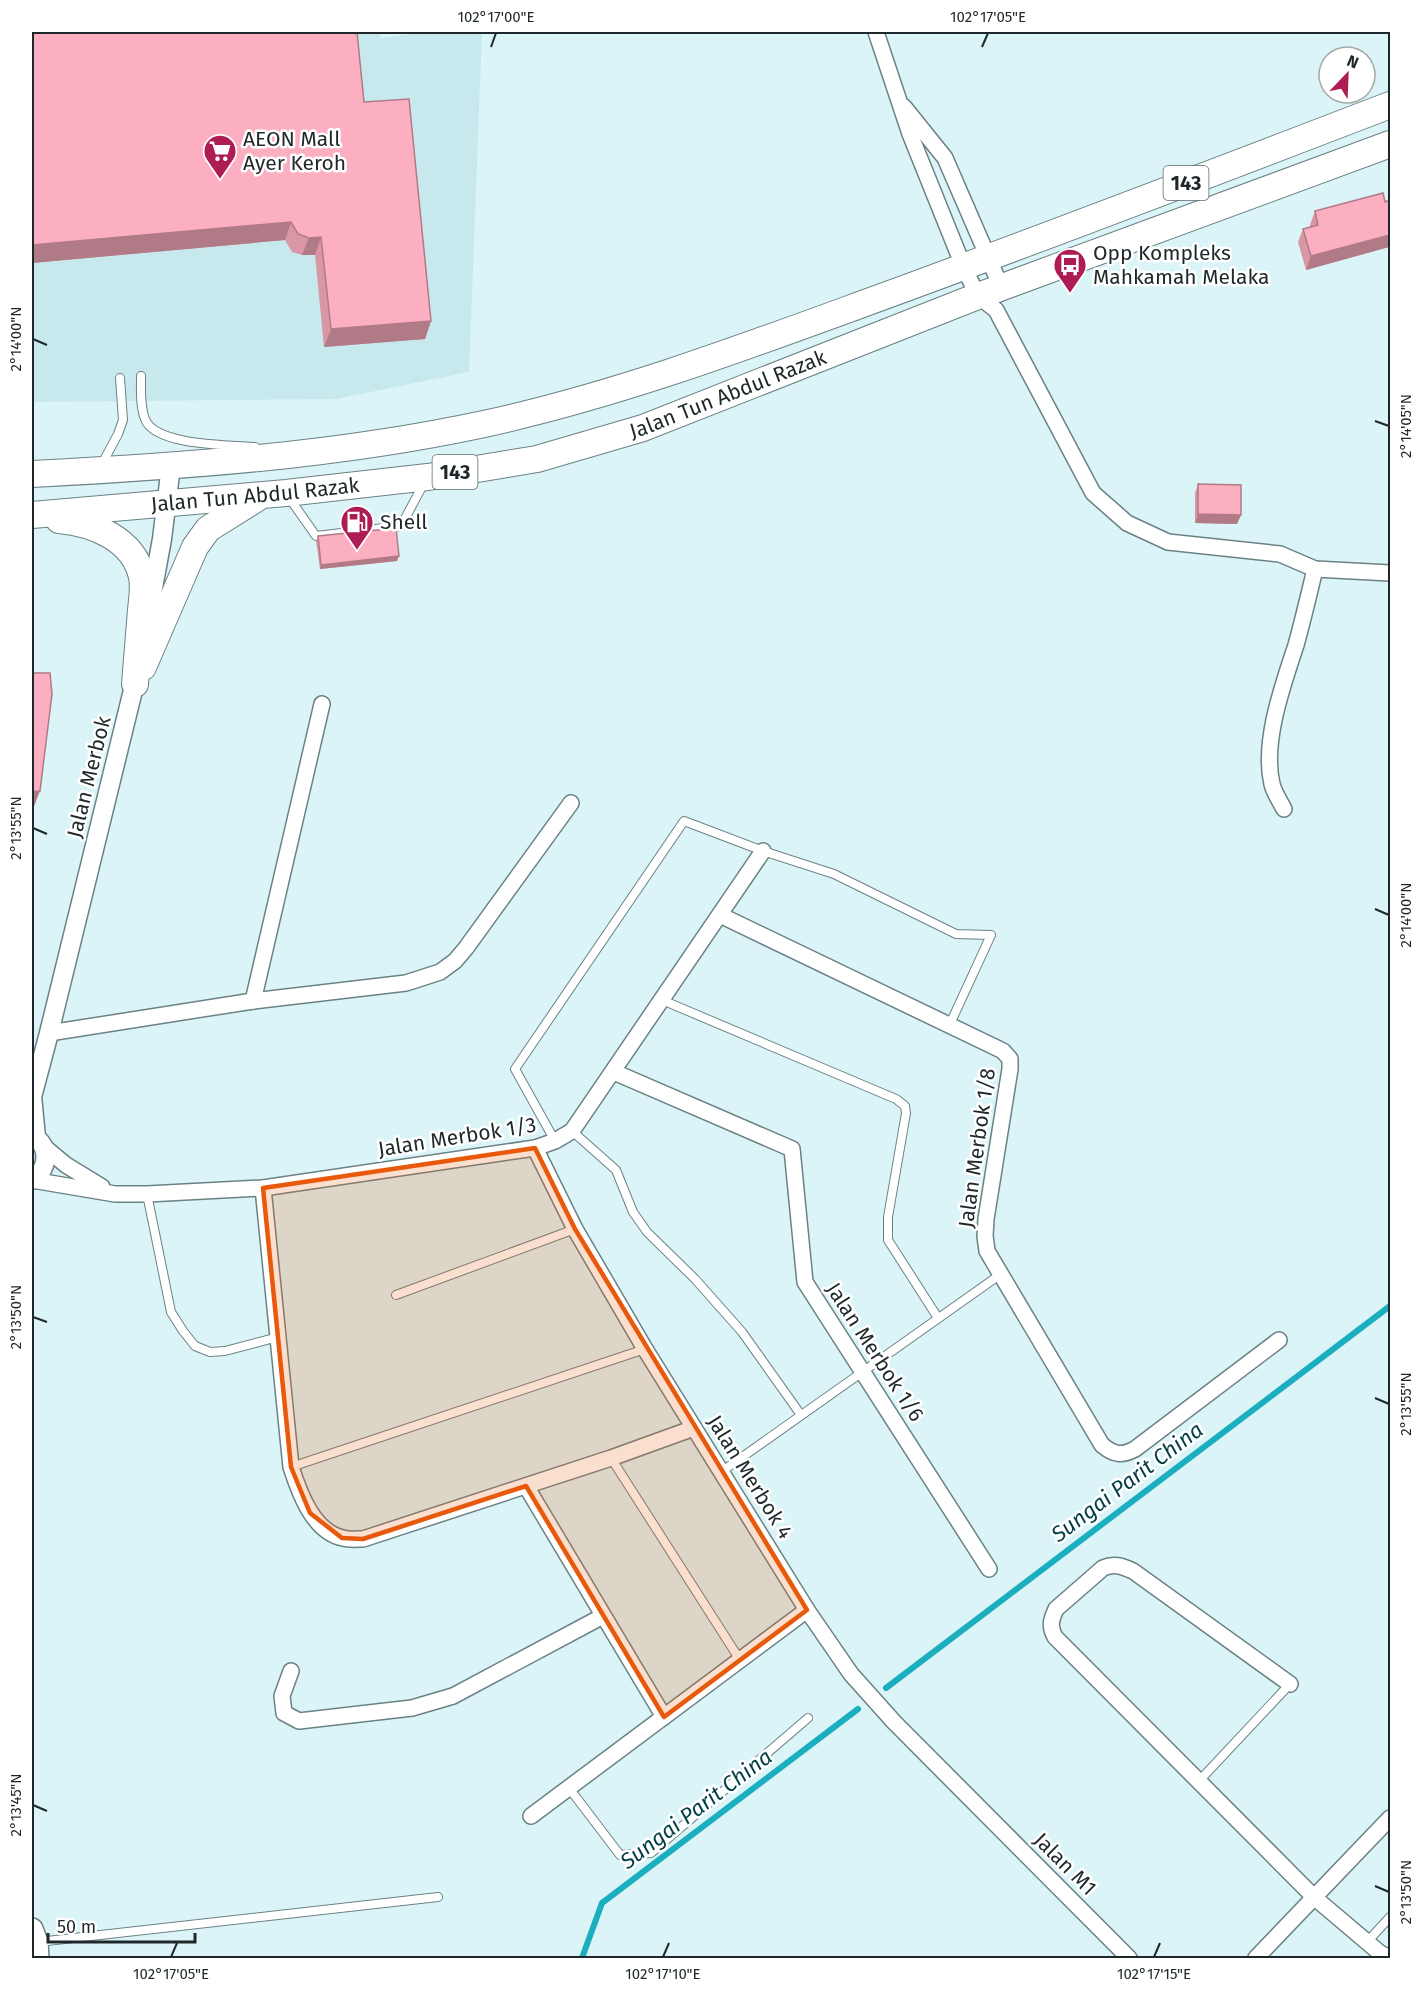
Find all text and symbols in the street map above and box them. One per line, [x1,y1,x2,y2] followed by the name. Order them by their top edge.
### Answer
[458,8,534,26] text: 102°17'00"E
[950,8,1026,26] text: 102°17'05"E
[1317,45,1377,105] north arrow
[1344,51,1361,72] text: N
[243,126,346,176] place label: AEON Mall Ayer Keroh
[202,133,238,180] supermarket icon: AEON Mall Ayer Keroh
[1164,166,1208,200] road number: 143
[1093,240,1269,290] place label: Opp Kompleks Mahkamah Melaka
[1052,247,1088,294] bus stop icon: Opp Kompleks Mahkamah Melaka
[7,307,25,371] text: 2°14'00"N
[626,344,830,444] street label: Jalan Tun Abdul Razak
[1397,394,1415,458] text: 2°14'05"N
[432,455,478,489] road number: 143
[150,472,361,518] street label: Jalan Tun Abdul Razak
[339,504,375,551] fuel station icon: Shell
[380,509,428,535] place label: Shell
[61,713,117,840] street label: Jalan Merbok
[7,796,25,860] text: 2°13'55"N
[1397,883,1415,947] text: 2°14'00"N
[953,1066,1001,1230] street label: Jalan Merbok 1/8
[376,1112,538,1162] street label: Jalan Merbok 1/3
[820,1278,930,1426] street label: Jalan Merbok 1/6
[7,1285,25,1349] text: 2°13'50"N
[1397,1372,1415,1436] text: 2°13'55"N
[702,1410,798,1544] street label: Jalan Merbok 4
[1045,1416,1208,1548] water label: Sungai Parit China
[614,1743,777,1875] water label: Sungai Parit China
[7,1773,25,1837] text: 2°13'45"N
[1028,1827,1102,1901] street label: Jalan M1
[1397,1860,1415,1924] text: 2°13'50"N
[48,1906,195,1944] scale bar
[57,1916,96,1938] text: 50 m
[133,1965,209,1983] text: 102°17'05"E
[625,1965,701,1983] text: 102°17'10"E
[1117,1965,1191,1983] text: 102°17'15"E

